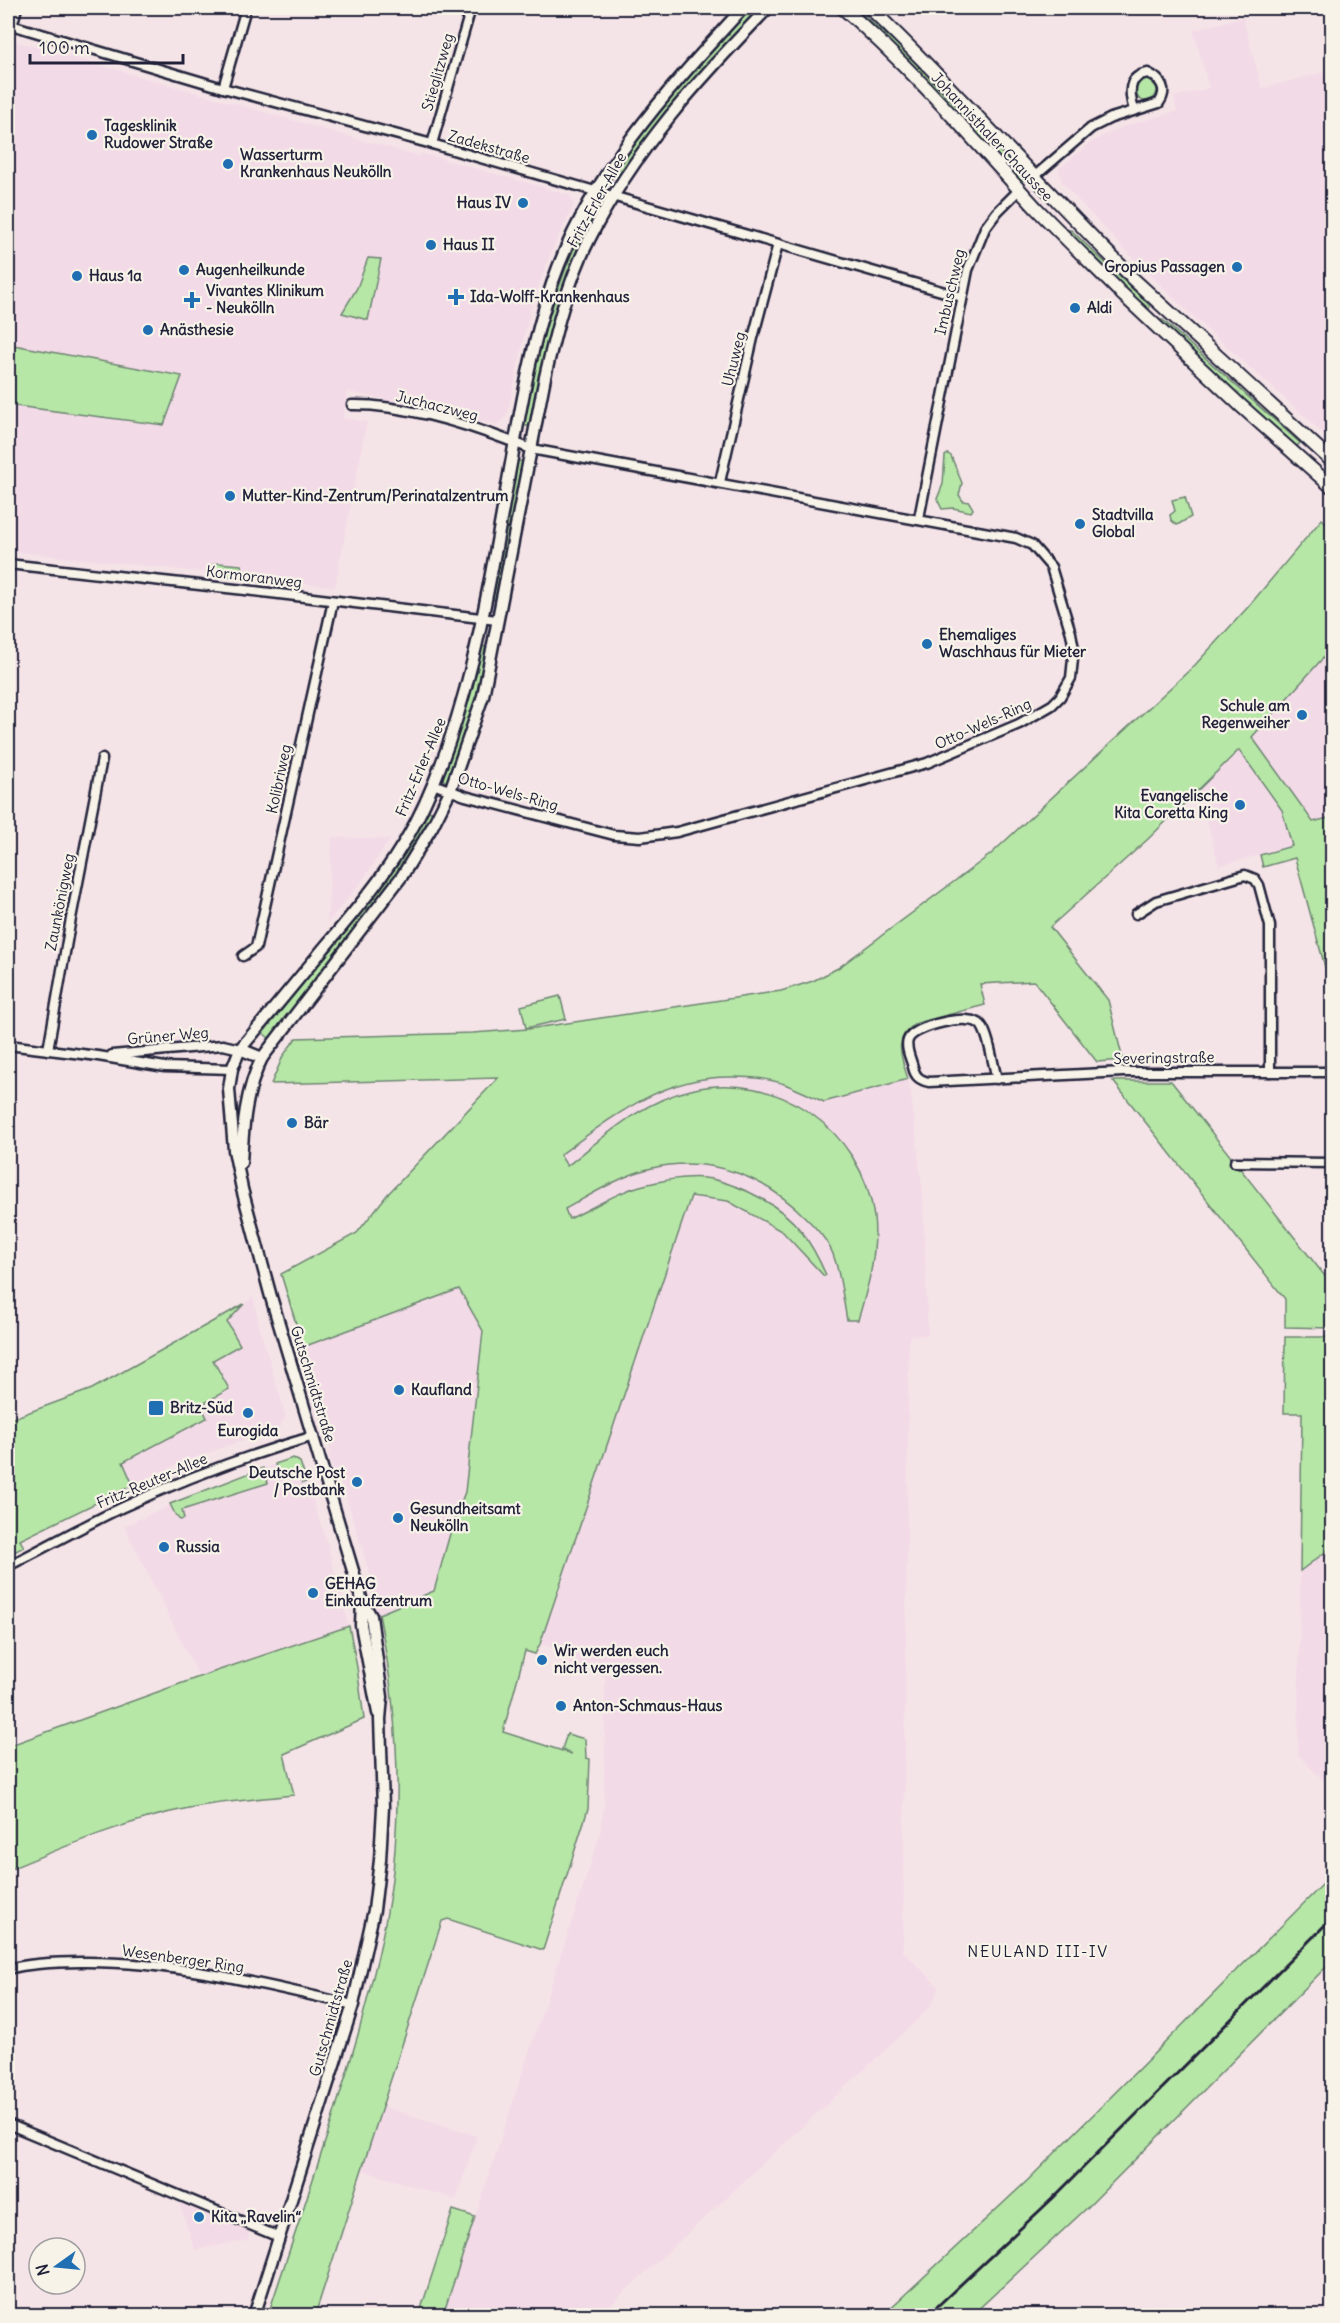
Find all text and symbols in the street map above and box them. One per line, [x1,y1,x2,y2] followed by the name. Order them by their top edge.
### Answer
[30,27,183,65] scale bar
[417,31,458,113] street label: Stieglitzweg
[39,36,90,59] text: 100 m
[928,68,1057,205] street label: Johannisthaler Chaussee
[104,116,213,152] place label: Tagesklinik Rudower Straße
[446,126,532,167] street label: Zadekstraße
[85,128,99,142] marker: Tagesklinik Rudower Straße
[240,145,392,181] place label: Wasserturm Krankenhaus Neukölln
[563,149,631,251] street label: Fritz-Erler-Allee
[221,157,235,171] marker: Wasserturm Krankenhaus Neukölln
[457,193,512,212] place label: Haus IV
[516,196,530,210] marker: Haus IV
[443,235,495,254] place label: Haus II
[424,238,438,252] marker: Haus II
[930,247,969,337] street label: Imbuschweg
[1104,257,1225,277] place label: Gropius Passagen
[196,260,305,280] place label: Augenheilkunde
[1230,260,1244,274] marker: Gropius Passagen
[177,263,191,277] marker: Augenheilkunde
[89,266,142,285] place label: Haus 1a
[70,269,84,283] marker: Haus 1a
[206,281,324,317] place label: Vivantes Klinikum - Neukölln
[470,287,630,306] place label: Ida-Wolff-Krankenhaus
[447,288,465,306] marker: Ida-Wolff-Krankenhaus
[183,291,201,309] marker: Vivantes Klinikum - Neukölln
[1087,298,1112,317] place label: Aldi
[1068,301,1082,315] marker: Aldi
[160,320,234,339] place label: Anästhesie
[141,323,155,337] marker: Anästhesie
[718,330,749,388] street label: Uhuweg
[394,386,480,425] street label: Juchaczweg
[242,486,509,505] place label: Mutter-Kind-Zentrum/Perinatalzentrum
[223,489,237,503] marker: Mutter-Kind-Zentrum/Perinatalzentrum
[1092,505,1154,541] place label: Stadtvilla Global
[1073,517,1087,531] marker: Stadtvilla Global
[205,561,303,592] street label: Kormoranweg
[939,625,1087,661] place label: Ehemaliges Waschhaus für Mieter
[920,637,934,651] marker: Ehemaliges Waschhaus für Mieter
[932,694,1034,753] street label: Otto-Wels-Ring
[1202,696,1291,733] place label: Schule am Regenweiher
[1295,708,1309,722] marker: Schule am Regenweiher
[391,714,450,819] street label: Fritz-Erler-Allee
[262,743,295,815] street label: Kolibriweg
[456,768,561,815] street label: Otto-Wels-Ring
[1114,786,1228,823] place label: Evangelische Kita Coretta King
[1233,798,1247,812] marker: Evangelische Kita Coretta King
[41,852,78,952] street label: Zaunkönigweg
[126,1022,209,1049] street label: Grüner Weg
[1113,1047,1215,1068] street label: Severingstraße
[304,1113,329,1132] place label: Bär
[285,1116,299,1130] marker: Bär
[287,1323,340,1444] street label: Gutschmidtstraße
[411,1380,472,1399] place label: Kaufland
[392,1383,406,1397] marker: Kaufland
[170,1398,233,1417] place label: Britz-Süd
[147,1399,165,1417] marker: Britz-Süd
[241,1406,255,1420] marker: Eurogida
[218,1421,279,1441] place label: Eurogida
[94,1449,210,1512] street label: Fritz-Reuter-Allee
[249,1463,346,1499] place label: Deutsche Post / Postbank
[350,1475,364,1489] marker: Deutsche Post / Postbank
[410,1499,522,1535] place label: Gesundheitsamt Neukölln
[391,1511,405,1525] marker: Gesundheitsamt Neukölln
[176,1537,220,1556] place label: Russia
[157,1540,171,1554] marker: Russia
[325,1574,432,1610] place label: GEHAG Einkaufzentrum
[306,1586,320,1600] marker: GEHAG Einkaufzentrum
[554,1641,669,1678] place label: Wir werden euch nicht vergessen.
[535,1653,549,1667] marker: Wir werden euch nicht vergessen.
[573,1696,722,1715] place label: Anton-Schmaus-Haus
[554,1699,568,1713] marker: Anton-Schmaus-Haus
[121,1941,245,1976] street label: Wesenberger Ring
[967,1941,1109,1961] district label: NEULAND III-IV
[305,1957,356,2079] street label: Gutschmidtstraße
[211,2207,301,2226] place label: Kita „Ravelin“
[192,2210,206,2224] marker: Kita „Ravelin“
[27,2236,87,2296] north arrow
[31,2262,54,2278] text: N

